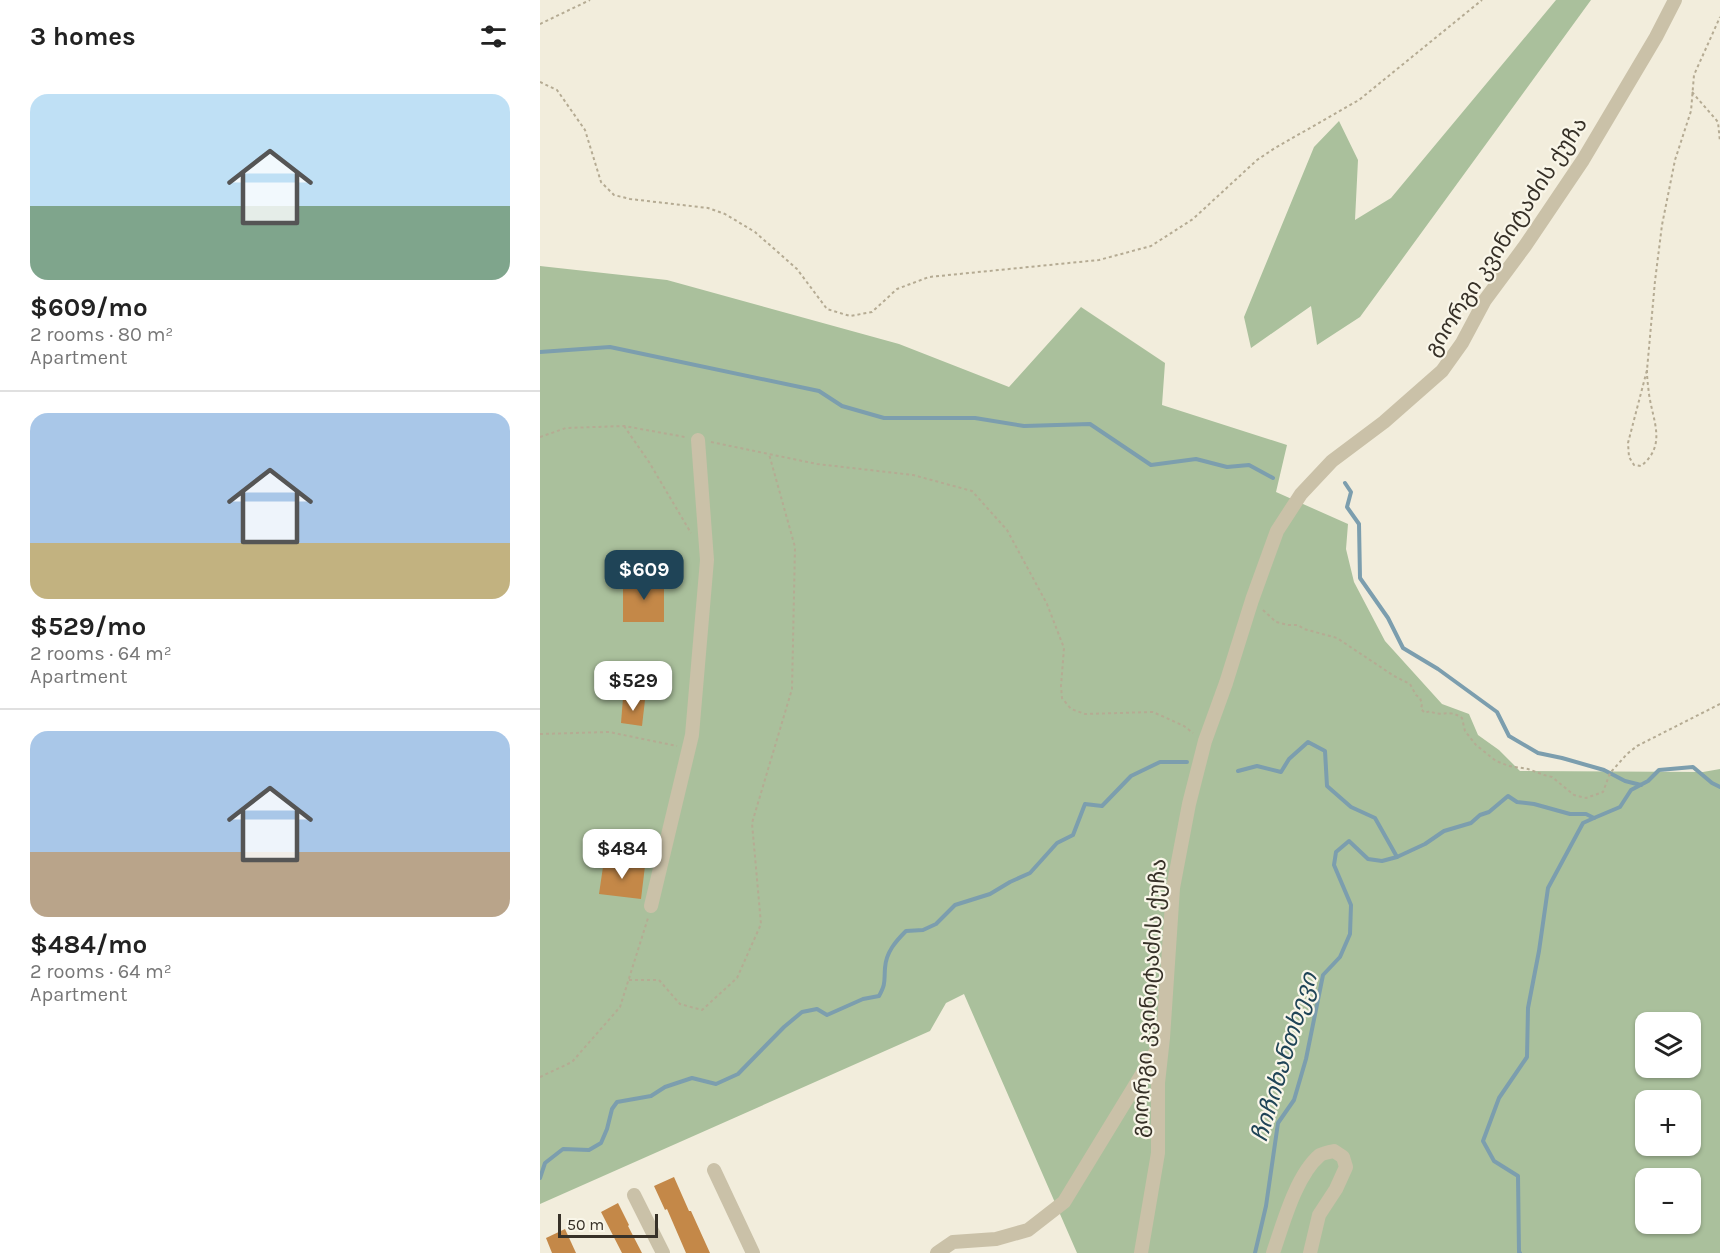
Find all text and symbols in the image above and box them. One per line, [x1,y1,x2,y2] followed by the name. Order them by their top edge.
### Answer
[477,20,510,53] icon: filters
[30,21,136,52] text: 3 homes
[1419,112,1593,361] street label: გიორგი კვინიტაძის ქუჩა
[216,133,324,241] icon: home
[30,292,148,323] text: $609/mo
[30,323,173,346] text: 2 rooms · 80 m²
[30,346,128,369] text: Apartment
[216,452,324,560] icon: home
[608,550,680,601] pin: $609
[619,558,669,581] text: $609
[30,611,146,642] text: $529/mo
[30,642,172,665] text: 2 rooms · 64 m²
[597,661,669,712] pin: $529
[30,665,128,688] text: Apartment
[608,669,658,692] text: $529
[216,770,324,878] icon: home
[586,829,658,880] pin: $484
[597,837,647,860] text: $484
[1126,858,1172,1138] street label: გიორგი კვინიტაძის ქუჩა
[30,929,147,960] text: $484/mo
[30,960,172,983] text: 2 rooms · 64 m²
[1245,968,1323,1145] water label: ჩიჩიხანთხევი
[30,983,128,1006] text: Apartment
[1635,1012,1701,1234] map controls
[1635,1012,1701,1078] button: layers
[1635,1090,1701,1156] button: +
[1635,1168,1701,1234] button: −
[558,1211,658,1238] scale bar
[567,1215,604,1234] text: 50 m

